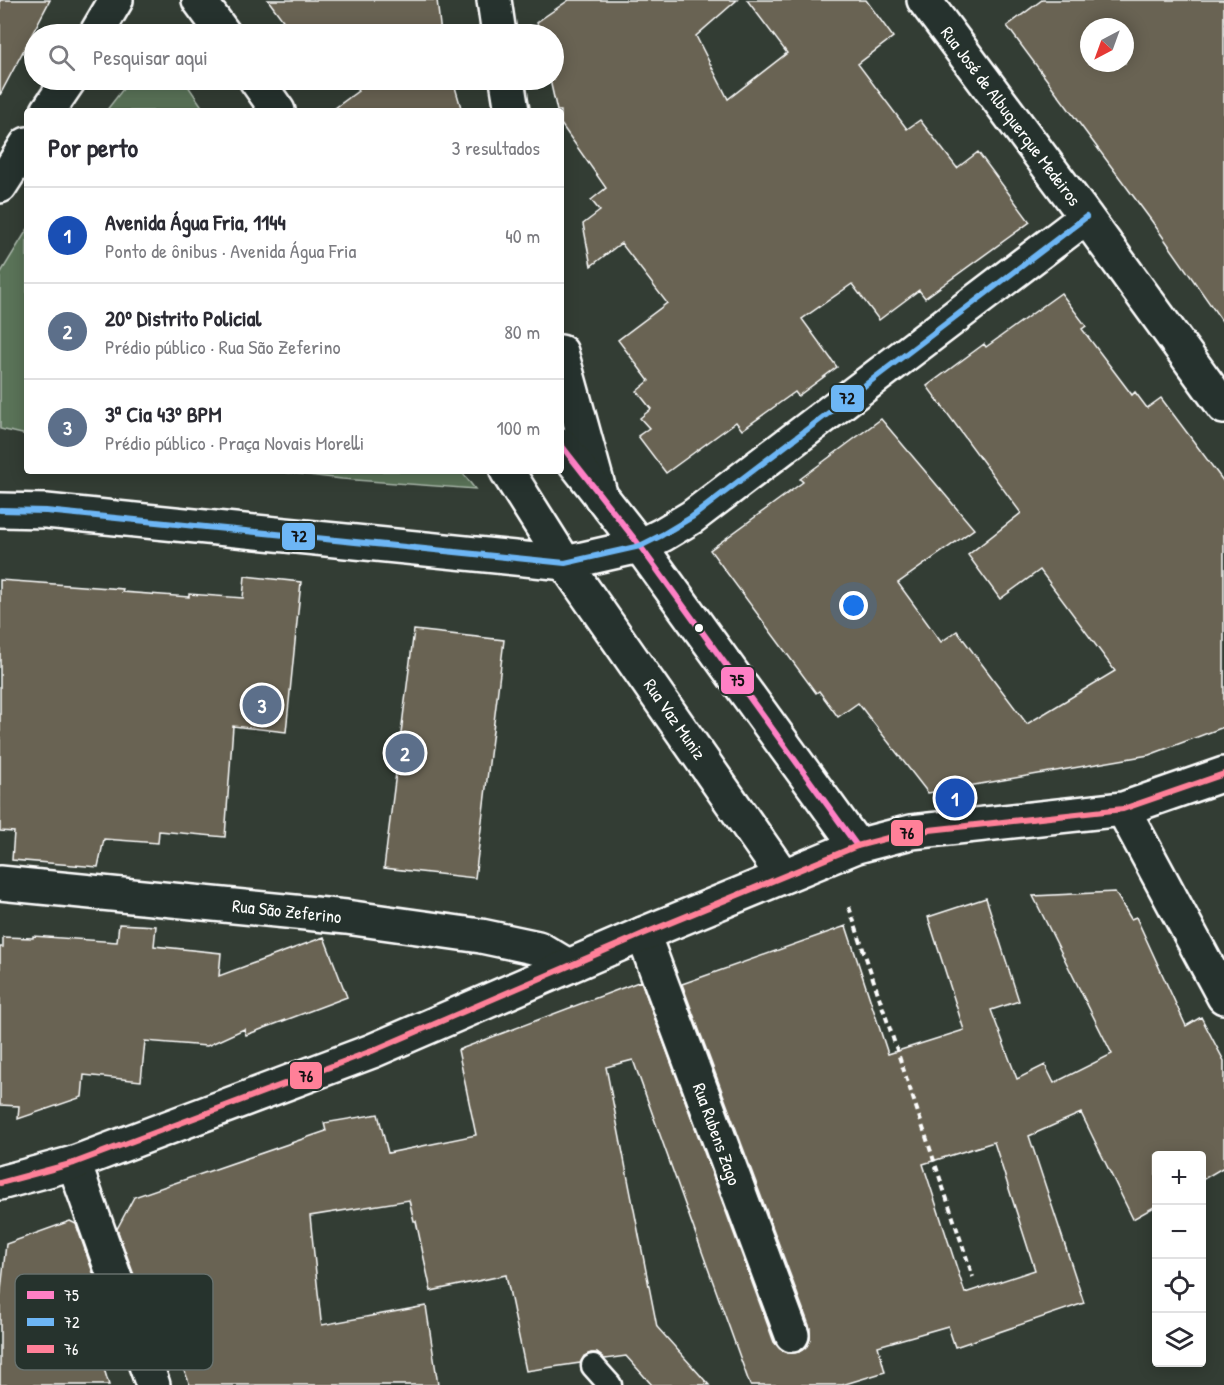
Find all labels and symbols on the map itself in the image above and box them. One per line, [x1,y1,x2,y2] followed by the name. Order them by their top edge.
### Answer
[1080,18,1134,72] north arrow
[935,21,1087,211] street label: Rua José de Albuquerque Medeiros
[830,384,865,413] line badge: 72
[838,387,855,409] text: 72
[281,522,316,551] line badge: 72
[290,525,307,547] text: 72
[839,591,868,620] your location
[693,622,705,634] unlabelled marker
[720,666,755,695] line badge: 75
[729,669,745,691] text: 75
[638,674,712,765] street label: Rua Vaz Muniz
[242,682,282,728] pin: 3
[386,730,424,776] pin: 2
[936,776,974,820] pin: 1
[890,819,924,847] line badge: 76
[899,822,915,844] text: 76
[231,893,343,929] street label: Rua São Zeferino
[289,1061,323,1090] line badge: 76
[298,1065,314,1087] text: 76
[687,1079,747,1189] street label: Rua Rubens Zago
[15,1274,213,1370] legend
[64,1284,79,1306] text: 75
[64,1311,80,1333] text: 72
[64,1338,78,1360] text: 76

